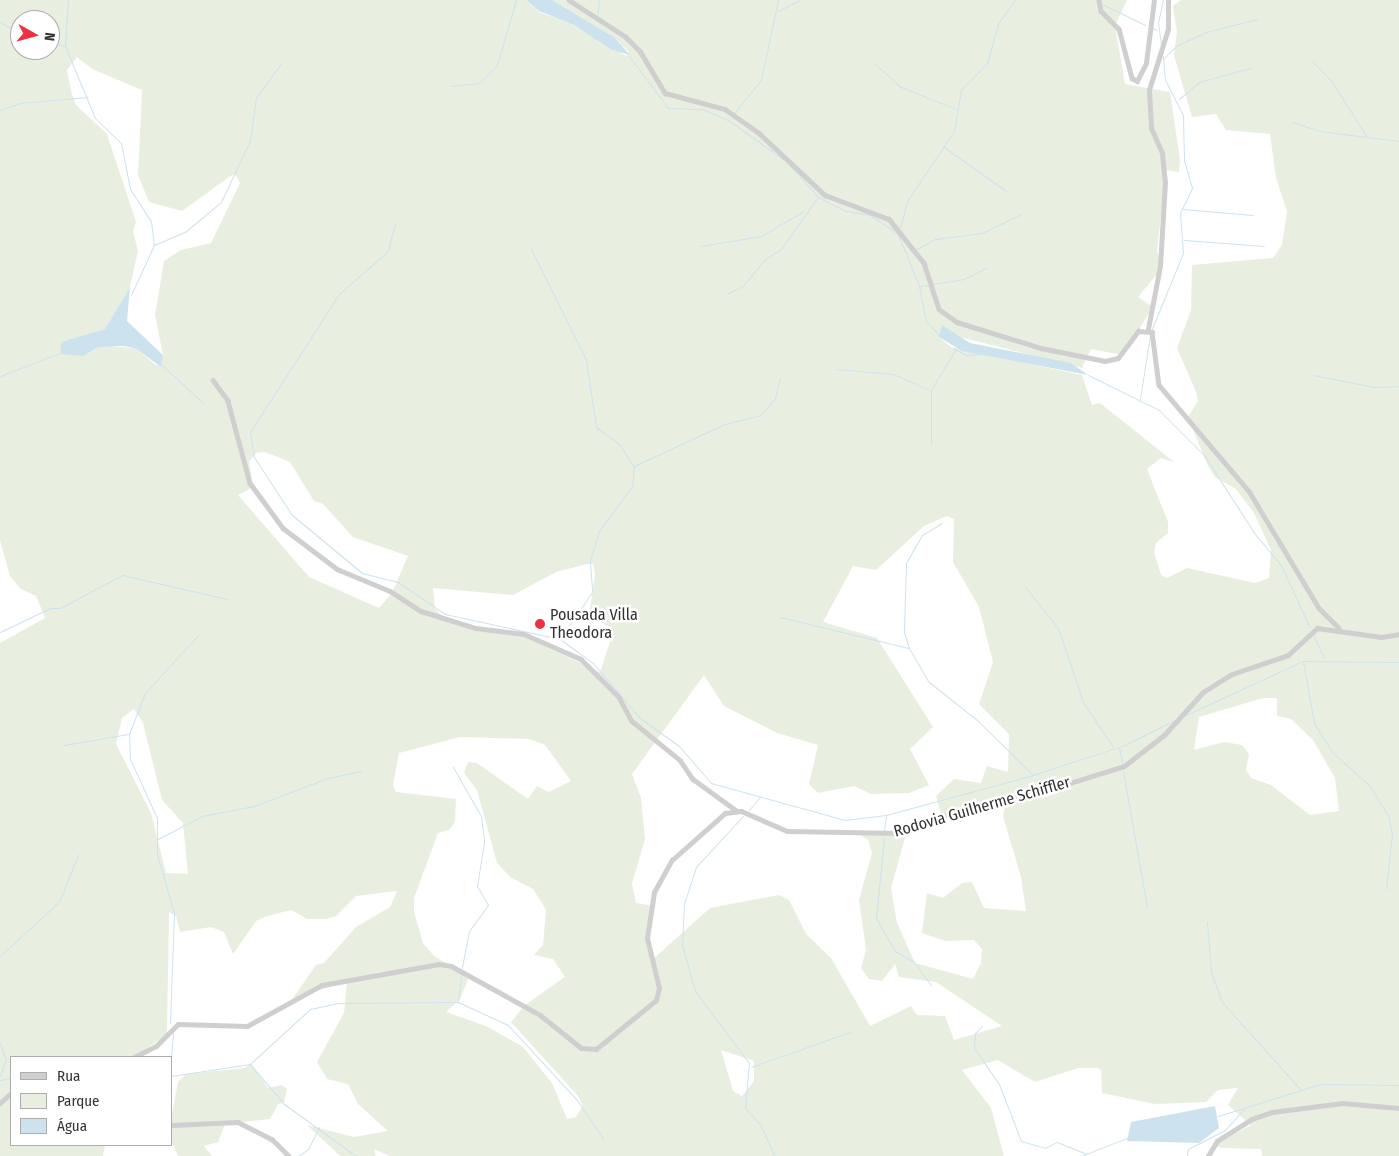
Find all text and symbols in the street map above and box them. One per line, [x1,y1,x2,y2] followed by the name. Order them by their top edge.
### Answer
[10,10,60,60] north arrow
[40,32,58,42] text: N
[550,605,638,643] place label: Pousada Villa Theodora
[534,618,546,630] marker: Pousada Villa Theodora
[892,773,1072,841] street label: Rodovia Guilherme Schiffler
[10,1056,172,1146] legend
[57,1067,80,1085] text: Rua
[57,1092,100,1110] text: Parque
[57,1117,87,1135] text: Água

